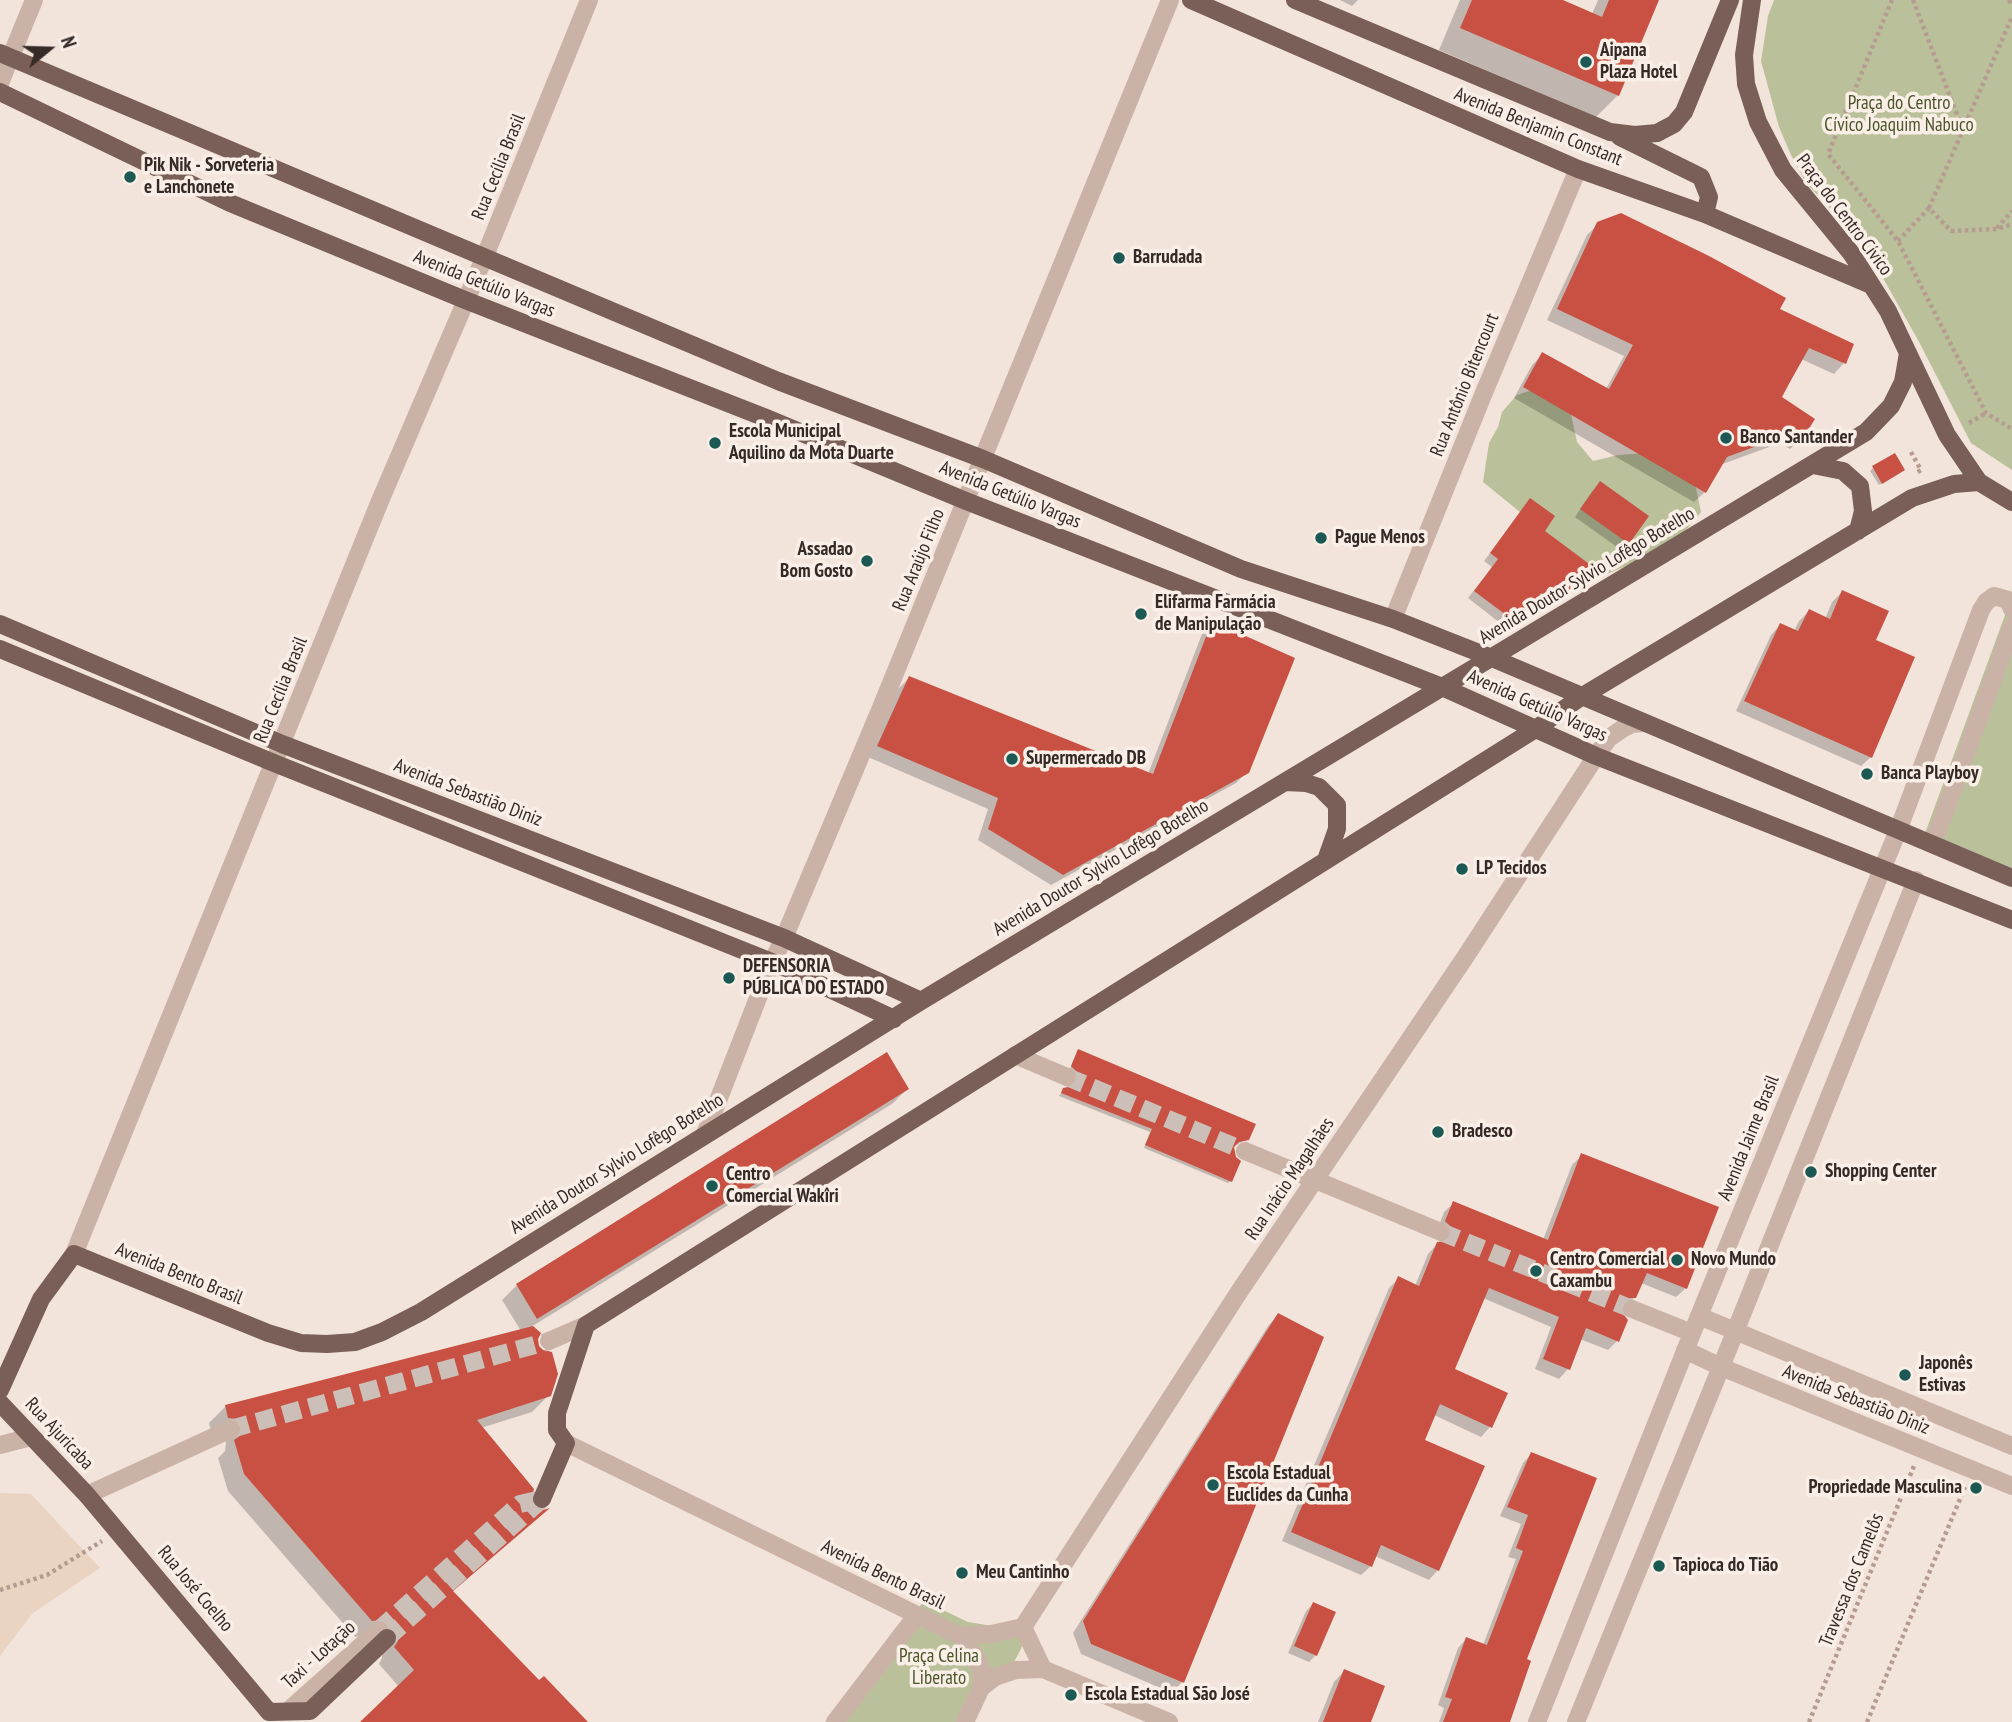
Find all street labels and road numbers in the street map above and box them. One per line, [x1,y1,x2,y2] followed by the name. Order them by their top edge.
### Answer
[1451,83,1625,171] street label: Avenida Benjamin Constant
[467,111,531,223] street label: Rua Cecília Brasil
[1791,150,1897,280] street label: Praça do Centro Cívico
[410,245,558,323] street label: Avenida Getúlio Vargas
[1426,310,1504,460] street label: Rua Antônio Bitencourt
[936,456,1084,534] street label: Avenida Getúlio Vargas
[1475,503,1699,649] street label: Avenida Doutor Sylvio Lofêgo Botelho
[888,506,950,614] street label: Rua Araújo Filho
[249,634,313,746] street label: Rua Cecília Brasil
[1464,665,1610,747] street label: Avenida Getúlio Vargas
[391,754,545,832] street label: Avenida Sebastião Diniz
[989,795,1213,941] street label: Avenida Doutor Sylvio Lofêgo Botelho
[1713,1072,1785,1204] street label: Avenida Jaime Brasil
[506,1089,728,1239] street label: Avenida Doutor Sylvio Lofêgo Botelho
[1241,1113,1339,1245] street label: Rua Inácio Magalhães
[112,1238,246,1310] street label: Avenida Bento Brasil
[1779,1360,1933,1440] street label: Avenida Sebastião Diniz
[20,1393,98,1475] street label: Rua Ajuricaba
[1815,1510,1889,1650] street label: Travessa dos Camelôs
[817,1535,949,1615] street label: Avenida Bento Brasil
[152,1541,238,1637] street label: Rua José Coelho
[278,1616,360,1694] street label: Taxi - Lotação

